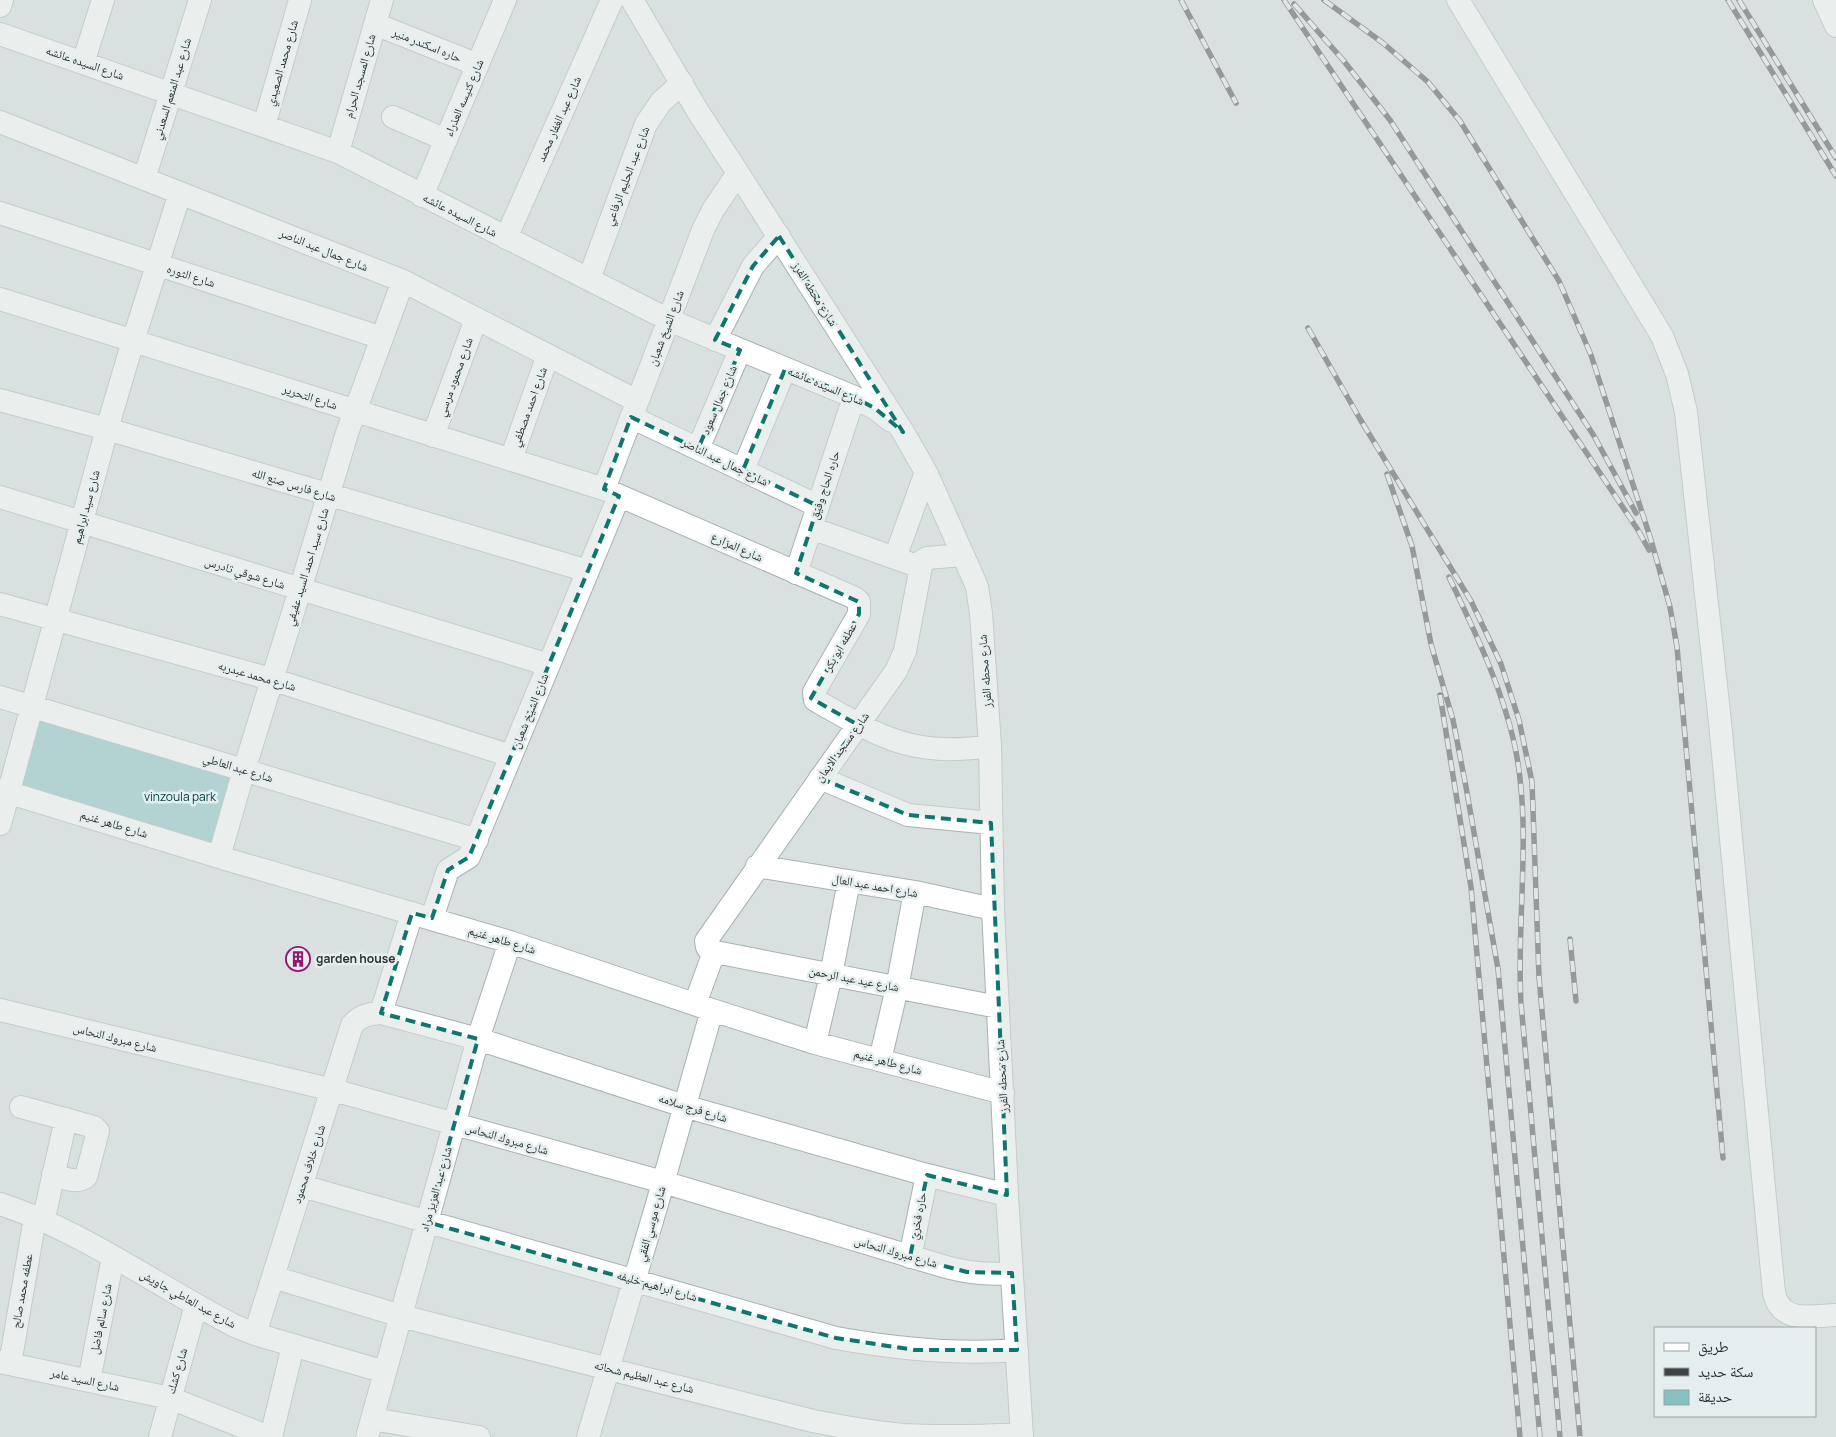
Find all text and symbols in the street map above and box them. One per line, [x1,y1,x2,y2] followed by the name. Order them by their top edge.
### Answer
[261,18,304,108] street label: شارع محمد الصعيدي
[389,23,465,66] street label: حاره اسكندر منير
[339,32,380,120] street label: شارع المسجد الحرام
[148,36,197,143] street label: شارع عبد المنعم السعدني
[44,41,127,84] street label: شارع السيده عائشه
[440,56,488,139] street label: شارع كنيسه العذراء
[532,73,585,164] street label: شارع عبد الغفار محمد
[600,124,655,229] street label: شارع عبد الحليم الرفاعي
[420,188,501,241] street label: شارع السيده عائشه
[276,224,371,275] street label: شارع جمال عبد الناصر
[788,257,842,330] street label: شارع محطه الفرز
[165,260,218,291] street label: شارع الثوره
[643,287,688,368] street label: شارع الشيخ شعبان
[432,335,479,419] street label: شارع محمود مرسي
[696,362,741,437] street label: شارع جمال سعود
[785,362,867,409] street label: شارع السيده عائشه
[506,364,553,450] street label: شارع احمد مصطفي
[280,379,340,413] street label: شارع التحرير
[678,433,771,490] street label: شارع جمال عبد الناصر
[805,448,844,522] street label: حاره الحاج وفيق
[250,464,338,505] street label: شارع فارس صنع الله
[67,468,104,546] street label: شارع سيد ابراهيم
[280,506,335,629] street label: شارع سيد احمد السيد عفيفي
[709,528,766,566] street label: شارع المزارع
[202,552,288,595] street label: شارع شوقي تادرس
[818,619,860,675] street label: عطفه ابو بكر
[973,634,996,709] street label: شارع محطه الفرز
[216,656,298,695] street label: شارع محمد عبدربه
[507,671,552,751] street label: شارع الشيخ شعبان
[810,708,873,785] street label: شارع مسجد الايمان
[200,749,275,788] street label: شارع عبد العاطي
[144,788,217,805] park label: vinzoula park
[78,805,150,842] street label: شارع طاهر غنيم
[831,870,919,901] street label: شارع احمد عبد العال
[466,921,538,958] street label: شارع طاهر غنيم
[285,946,311,972] building icon: garden house
[316,950,395,967] place label: garden house
[808,961,901,996] street label: شارع عيد عبد الرحمن
[71,1019,159,1056] street label: شارع مبروك النحاس
[991,1039,1012,1114] street label: شارع محطه الفرز
[852,1044,924,1079] street label: شارع طاهر غنيم
[657,1089,730,1126] street label: شارع فرج سلامه
[464,1119,551,1159] street label: شارع مبروك النحاس
[288,1122,329,1205] street label: شارع خلاف محمود
[415,1144,456,1233] street label: شارع عبد العزيز مراد
[632,1184,671,1264] street label: شارع موسي الفقي
[905,1190,933,1241] street label: حاره فخري
[853,1232,940,1272] street label: شارع مبروك النحاس
[7,1252,36,1330] street label: عطفه محمد صالح
[136,1265,239,1334] street label: شارع عبد العاطي جاويش
[615,1266,700,1305] street label: شارع ابراهيم خليفه
[85,1282,116,1356] street label: شارع سالم فاضل
[1654,1327,1816,1417] legend
[1698,1336,1729,1357] text: طريق
[162,1346,191,1396] street label: شارع كشك
[592,1356,696,1397] street label: شارع عبد العظيم شحاته
[1698,1361,1754,1382] text: سكة حديد
[48,1364,121,1395] street label: شارع السيد عامر
[1698,1386,1733,1407] text: حديقة

